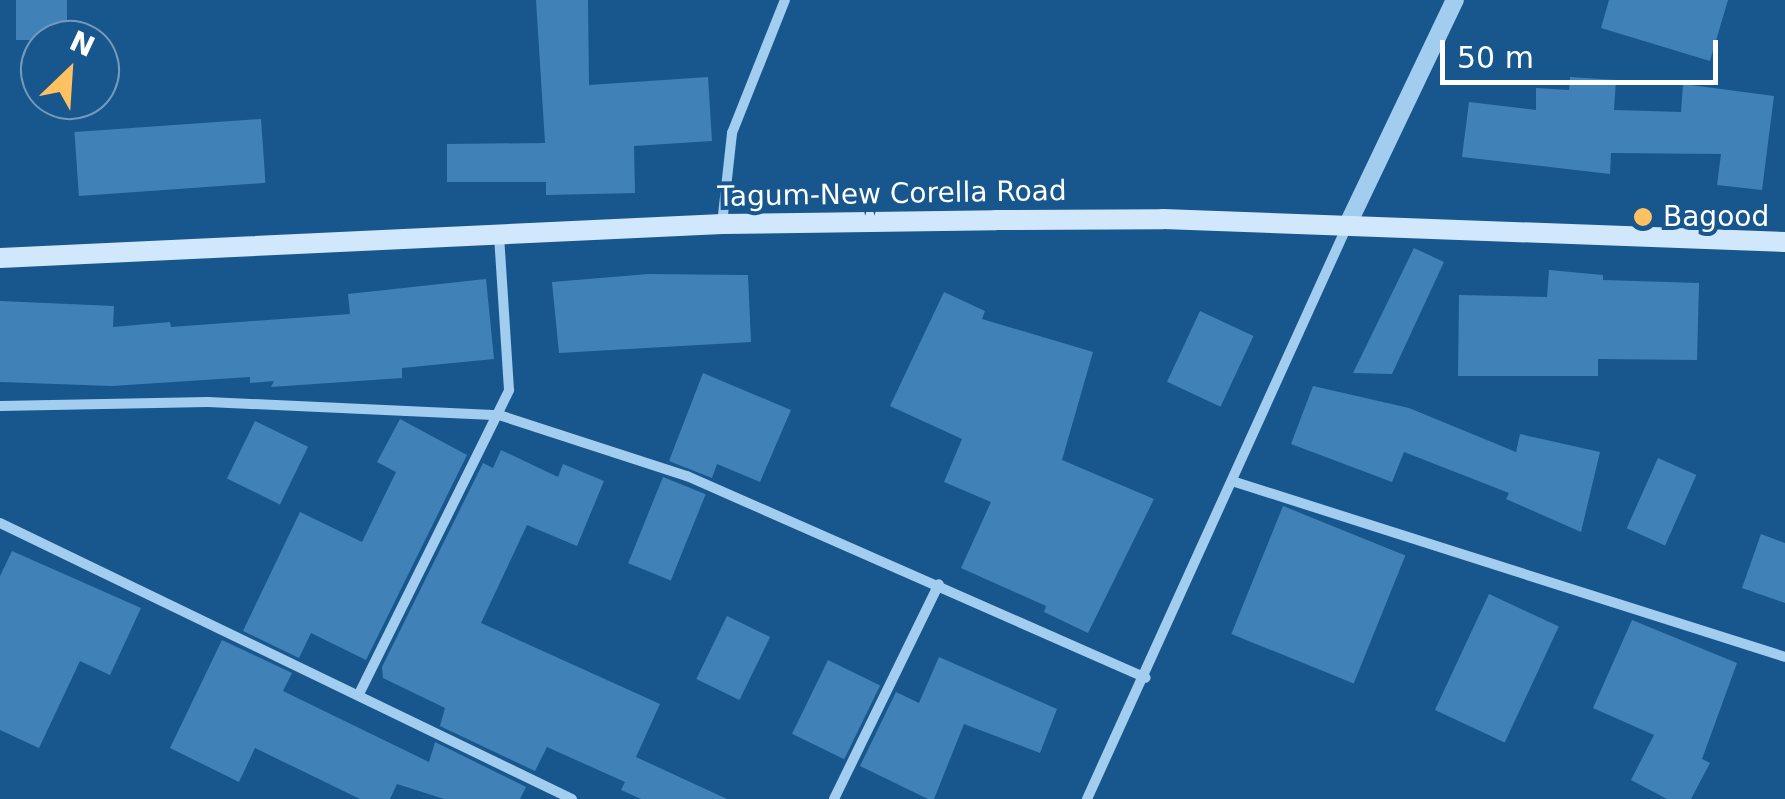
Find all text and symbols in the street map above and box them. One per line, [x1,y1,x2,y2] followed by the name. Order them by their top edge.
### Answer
[20,20,120,120] north arrow
[1445,20,1722,82] scale bar
[64,24,100,64] text: N
[1457,40,1534,75] text: 50 m
[717,174,1067,214] street label: Tagum-New Corella Road
[1663,200,1769,234] place label: Bagood
[1632,206,1654,228] marker: Bagood

